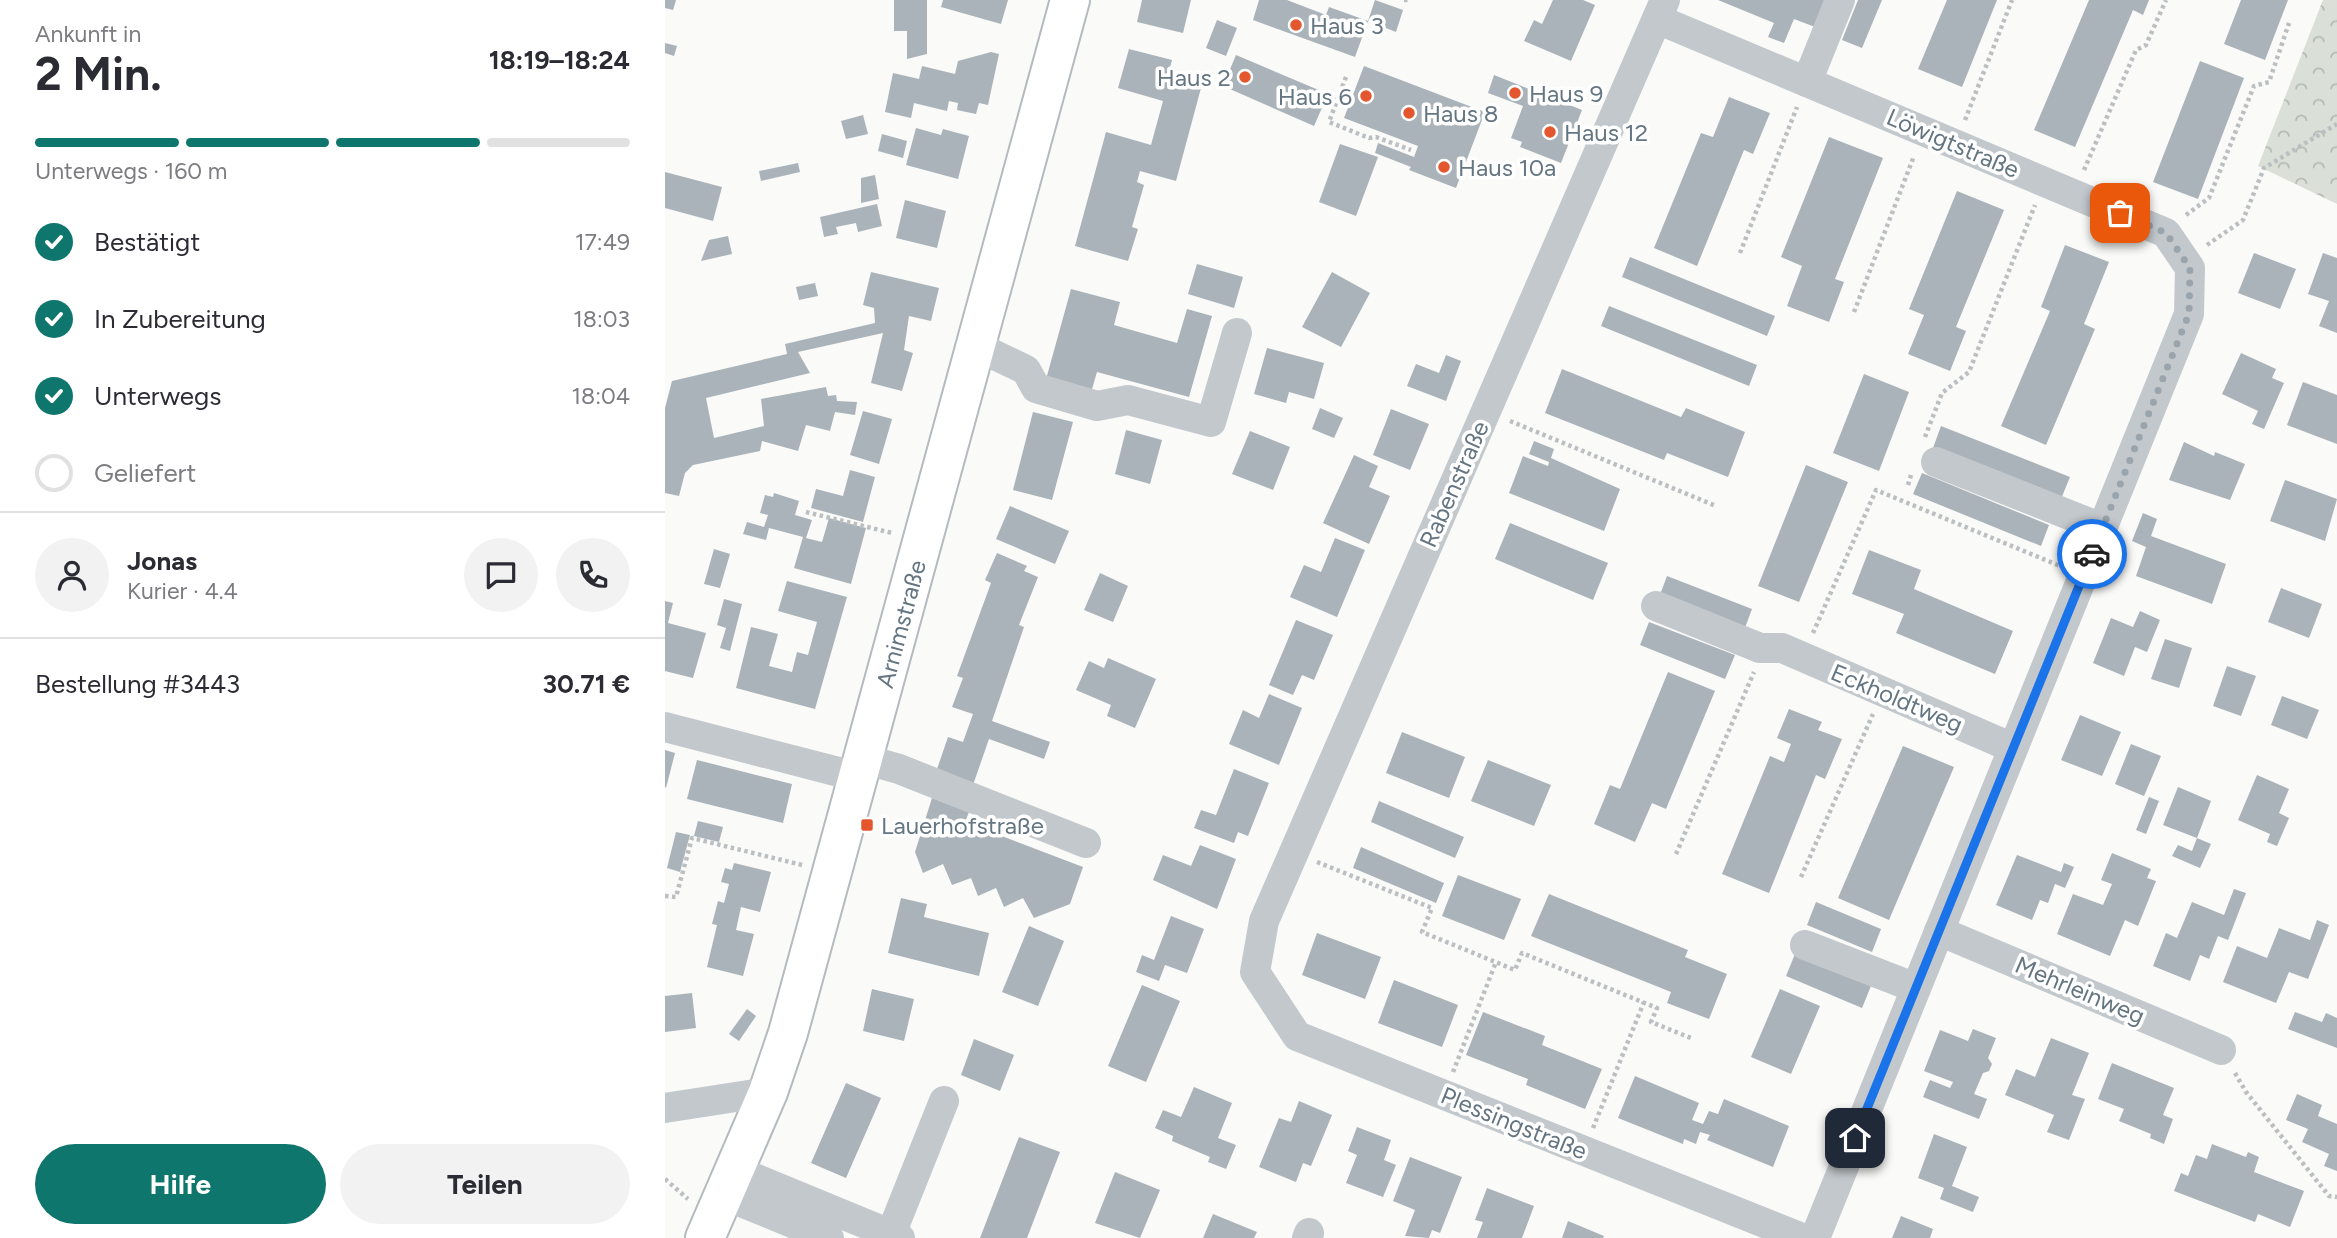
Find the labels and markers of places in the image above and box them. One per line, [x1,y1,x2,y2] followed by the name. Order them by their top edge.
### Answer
[1310,11,1384,40] place label: Haus 3
[1288,17,1304,33] marker: Haus 3
[1157,63,1231,92] place label: Haus 2
[1237,69,1253,85] marker: Haus 2
[1529,79,1603,108] place label: Haus 9
[1278,82,1352,111] place label: Haus 6
[1507,85,1523,101] marker: Haus 9
[1358,88,1374,104] marker: Haus 6
[1423,99,1499,128] place label: Haus 8
[1401,105,1417,121] marker: Haus 8
[1564,118,1648,147] place label: Haus 12
[1542,124,1558,140] marker: Haus 12
[1458,153,1556,182] place label: Haus 10a
[1436,159,1452,175] marker: Haus 10a
[2090,183,2150,243] pin
[881,811,1044,840] place label: Lauerhofstraße
[859,817,875,833] marker: Lauerhofstraße
[1825,1108,1885,1168] pin

